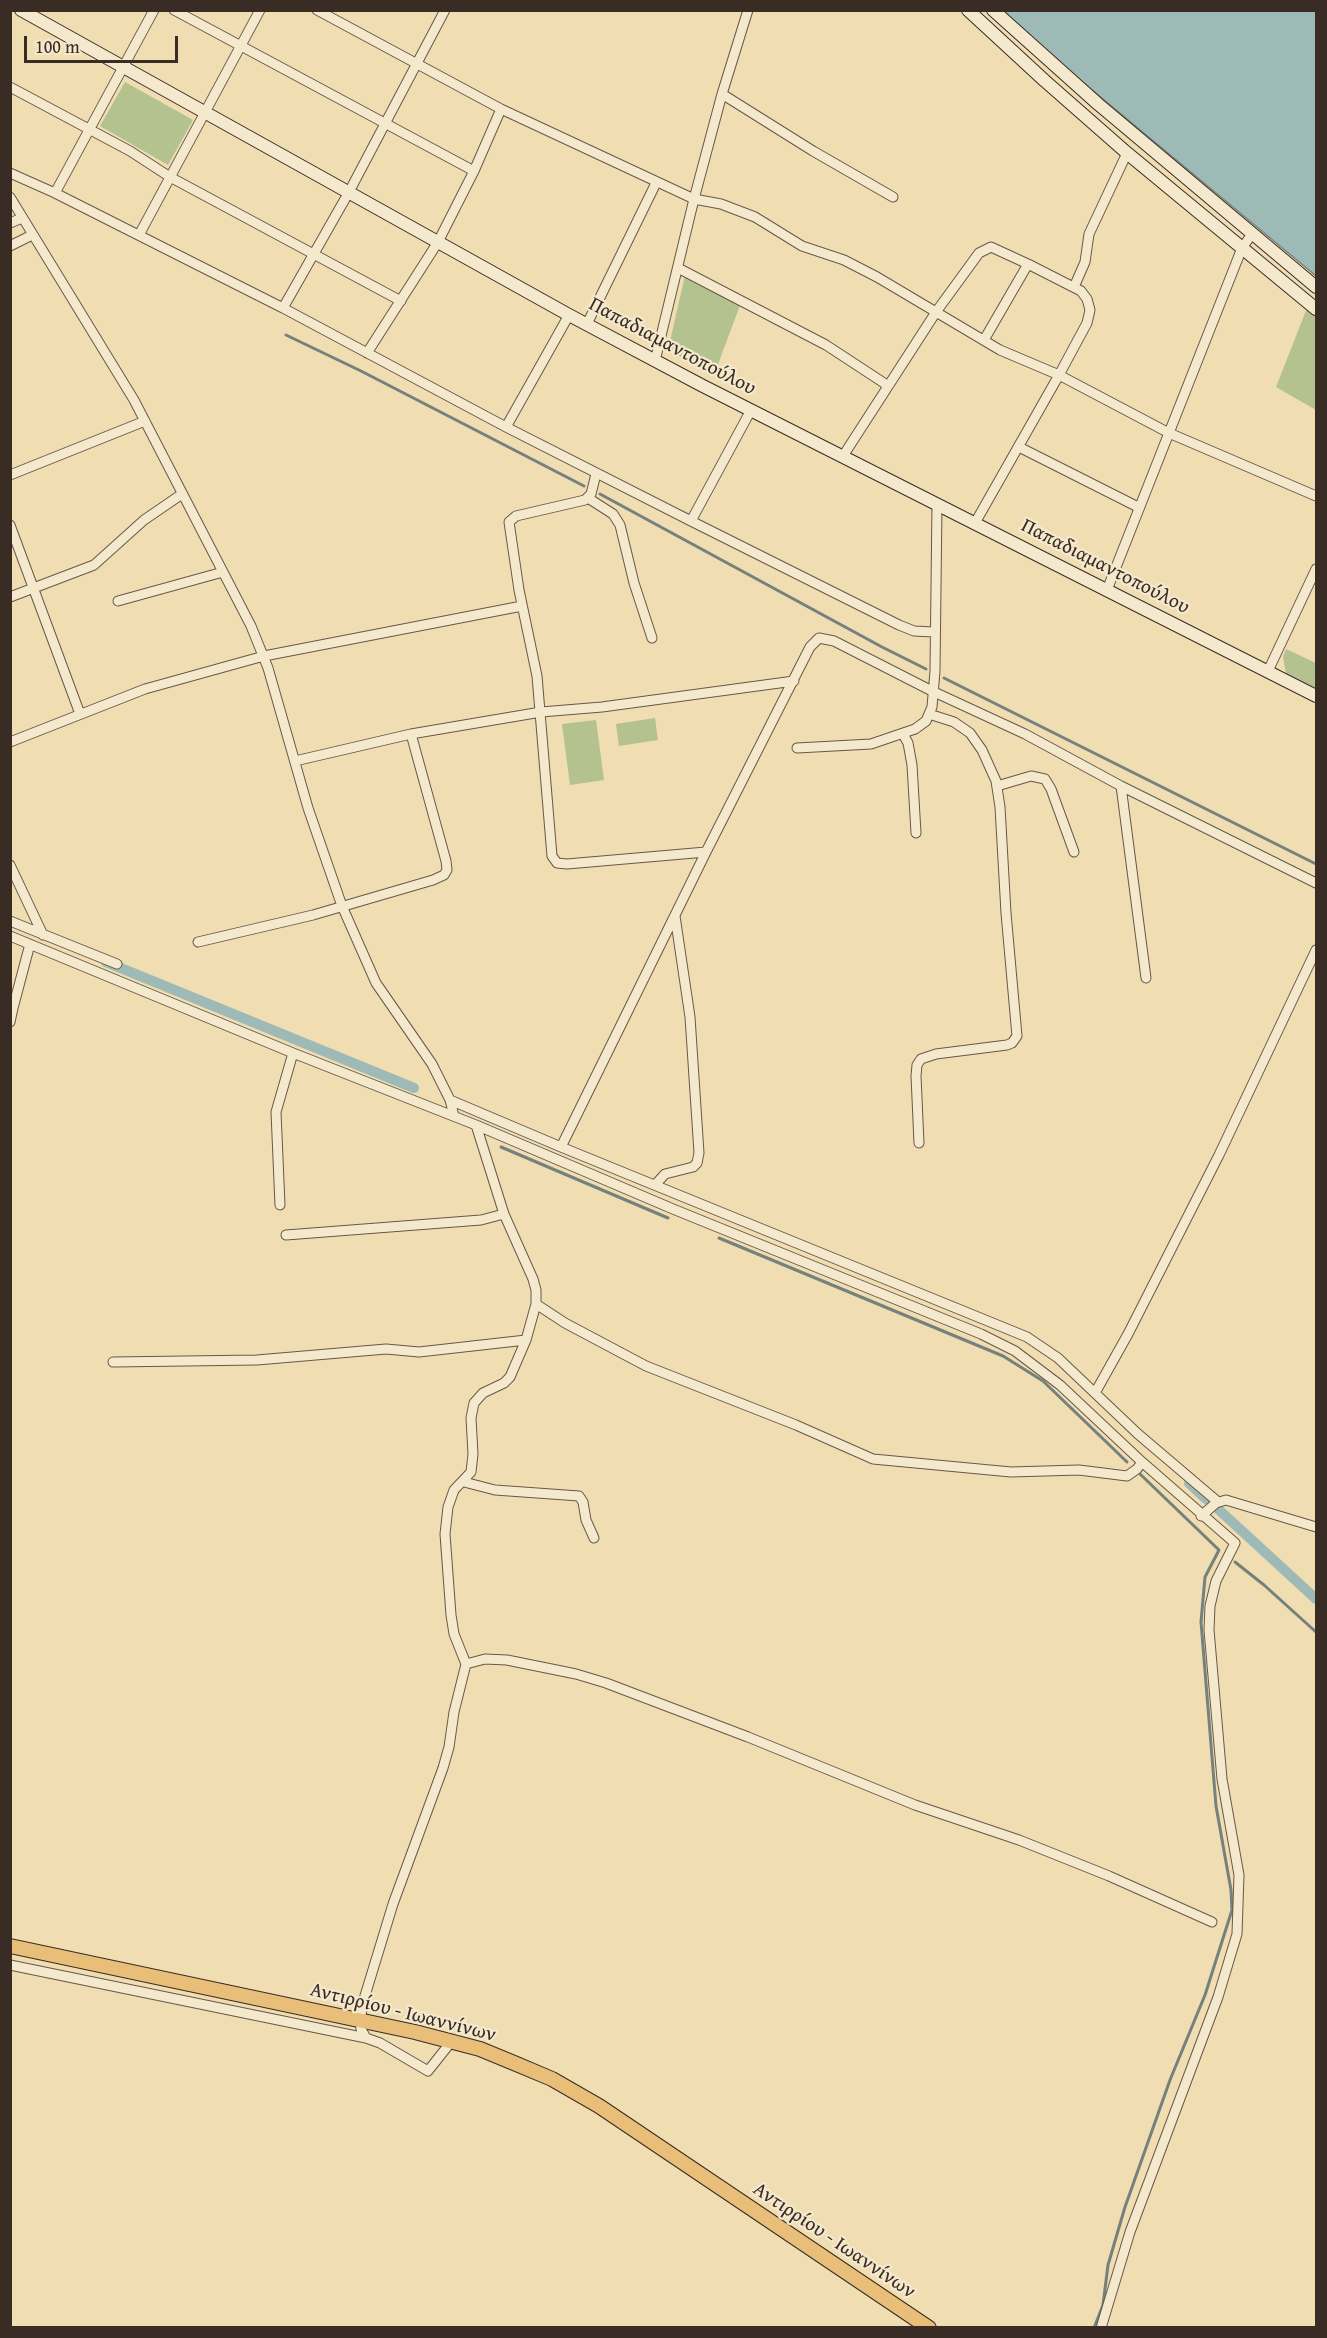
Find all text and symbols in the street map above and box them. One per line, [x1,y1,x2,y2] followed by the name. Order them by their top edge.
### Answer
[27,24,182,62] scale bar
[35,33,80,60] text: 100 m
[584,293,760,401] street label: Παπαδιαμαντοπούλου
[1017,514,1193,620] street label: Παπαδιαμαντοπούλου
[308,1978,498,2048] street label: Αντιρρίου - Ιωαννίνων
[748,2178,920,2304] street label: Αντιρρίου - Ιωαννίνων

